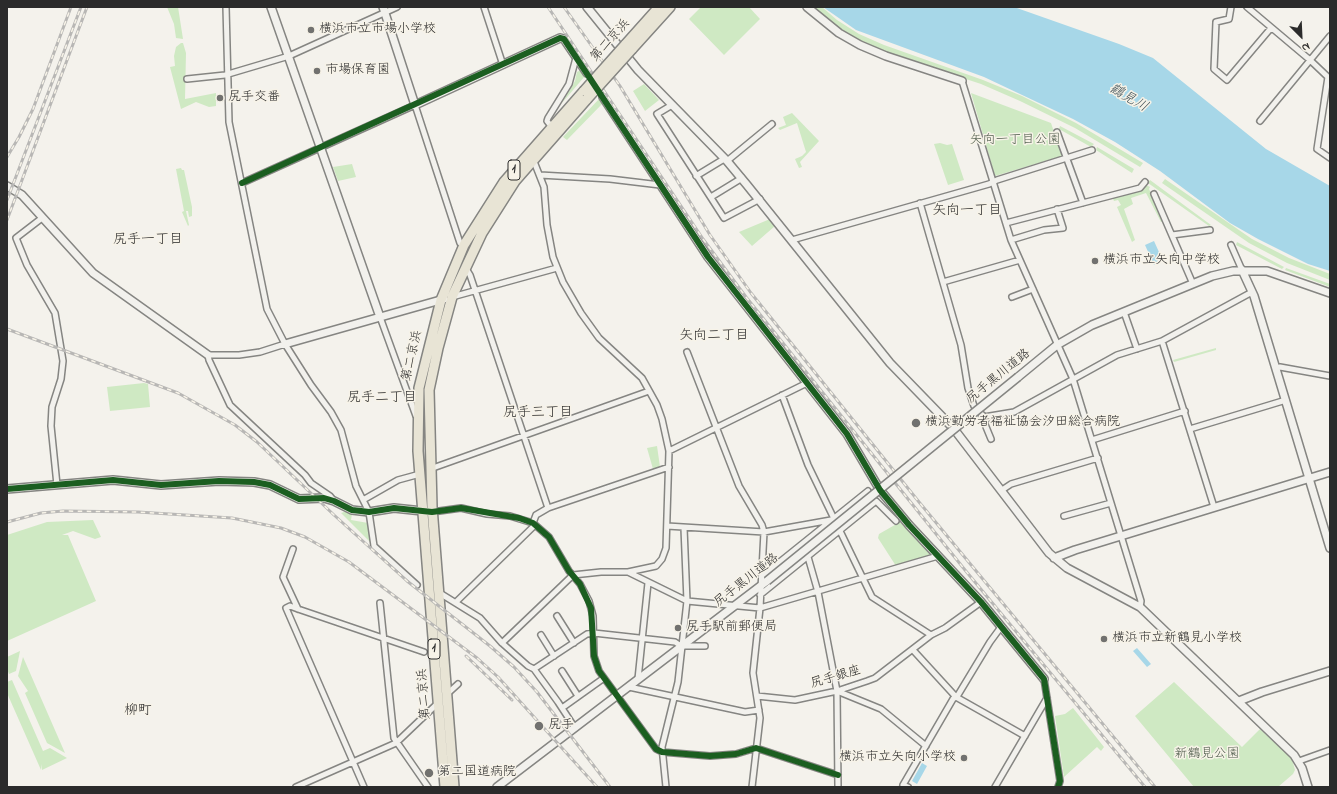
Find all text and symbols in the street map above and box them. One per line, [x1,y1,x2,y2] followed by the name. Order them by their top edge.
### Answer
[588,16,634,66] street label: 第二京浜
[1281,16,1321,56] north arrow
[319,22,436,38] place label: 横浜市立市場小学校
[306,25,316,35] marker: 横浜市立市場小学校
[1299,38,1313,56] text: N
[325,63,390,79] place label: 市場保育園
[312,66,322,76] marker: 市場保育園
[1106,81,1150,117] water label: 鶴見川
[228,90,280,106] place label: 尻手交番
[215,93,225,103] marker: 尻手交番
[970,133,1060,149] park label: 矢向一丁目公園
[508,160,520,180] road number: 1
[932,204,1002,220] district label: 矢向一丁目
[113,233,183,249] district label: 尻手一丁目
[1103,253,1220,269] place label: 横浜市立矢向中学校
[1090,256,1100,266] marker: 横浜市立矢向中学校
[400,329,426,383] street label: 第二京浜
[679,329,749,345] district label: 矢向二丁目
[964,346,1034,408] street label: 尻手黒川道路
[347,391,417,407] district label: 尻手二丁目
[503,406,573,422] district label: 尻手三丁目
[925,415,1120,431] place label: 横浜勤労者福祉協会汐田総合病院
[910,417,922,429] marker: 横浜勤労者福祉協会汐田総合病院
[711,551,783,611] street label: 尻手黒川道路
[686,620,777,636] place label: 尻手駅前郵便局
[673,623,683,633] marker: 尻手駅前郵便局
[1112,631,1242,647] place label: 横浜市立新鶴見小学校
[1099,634,1109,644] marker: 横浜市立新鶴見小学校
[428,639,440,659] road number: 1
[809,663,863,693] street label: 尻手銀座
[415,668,435,720] street label: 第二京浜
[124,704,152,720] district label: 柳町
[548,718,574,734] place label: 尻手
[533,720,545,732] marker: 尻手
[1175,747,1239,763] park label: 新鶴見公園
[839,750,956,766] place label: 横浜市立矢向小学校
[959,753,969,763] marker: 横浜市立矢向小学校
[438,765,516,781] place label: 第二国道病院
[423,767,435,779] marker: 第二国道病院

